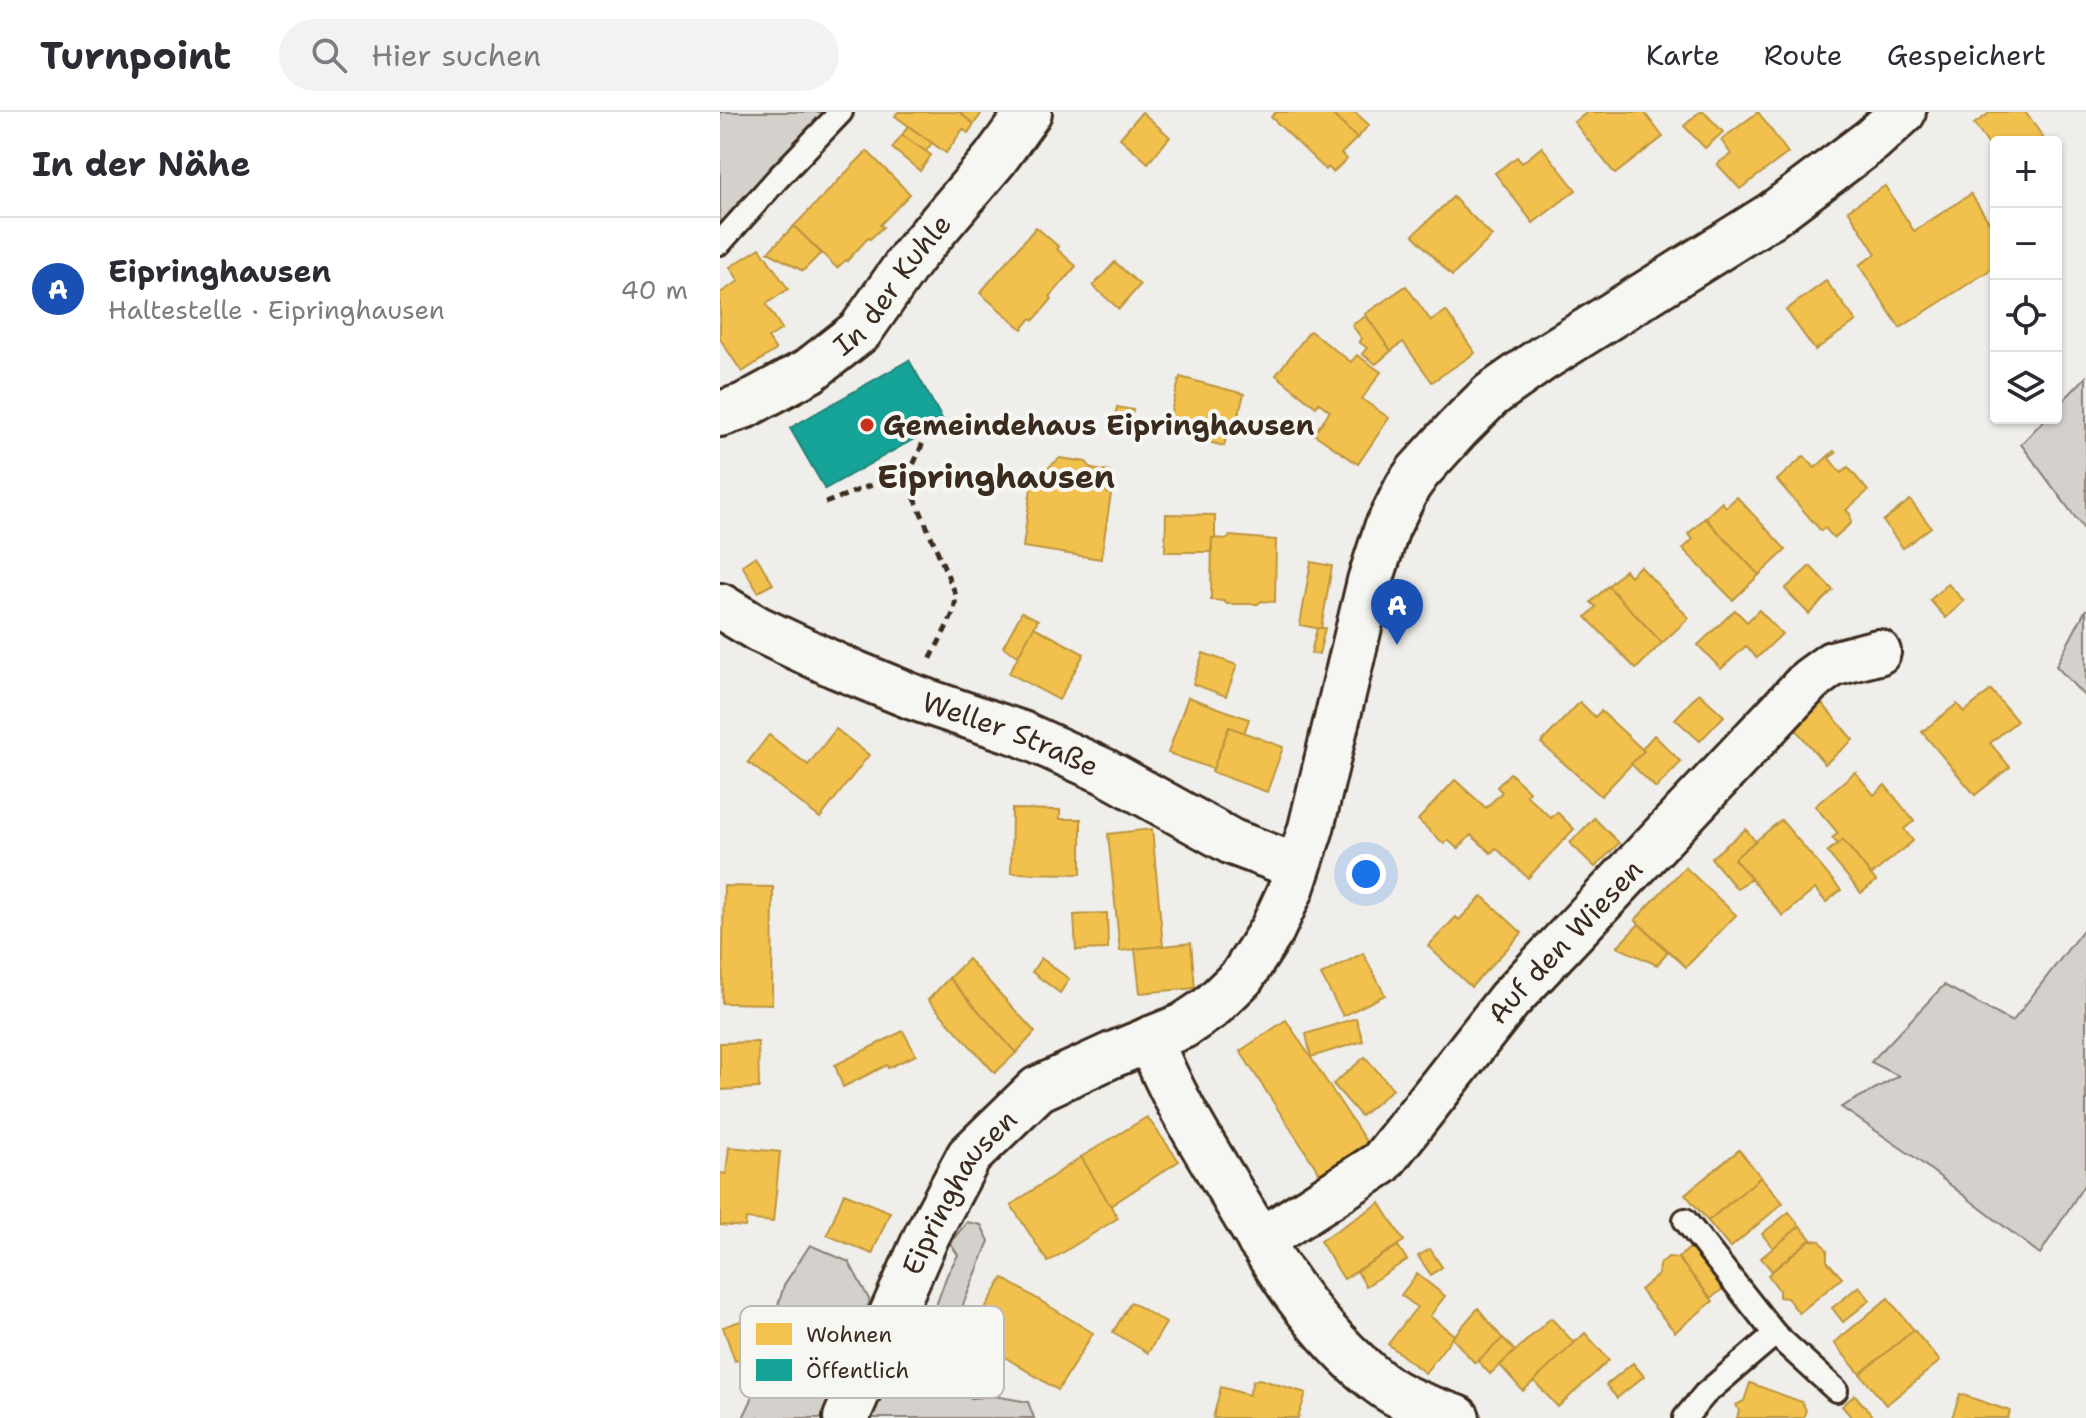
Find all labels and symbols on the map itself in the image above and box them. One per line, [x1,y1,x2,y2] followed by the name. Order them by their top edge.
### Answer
[825,206,960,364] street label: In der Kuhle
[883,406,1314,444] place label: Gemeindehaus Eipringhausen
[858,416,876,434] marker: Gemeindehaus Eipringhausen
[877,455,1115,498] district label: Eipringhausen
[1371,579,1423,645] pin: A
[917,683,1105,785] street label: Weller Straße
[1478,851,1651,1032] street label: Auf den Wiesen
[1346,854,1386,894] your location
[893,1101,1025,1281] street label: Eipringhausen
[740,1306,1004,1398] legend
[806,1320,892,1349] text: Wohnen
[806,1356,909,1385] text: Öffentlich

